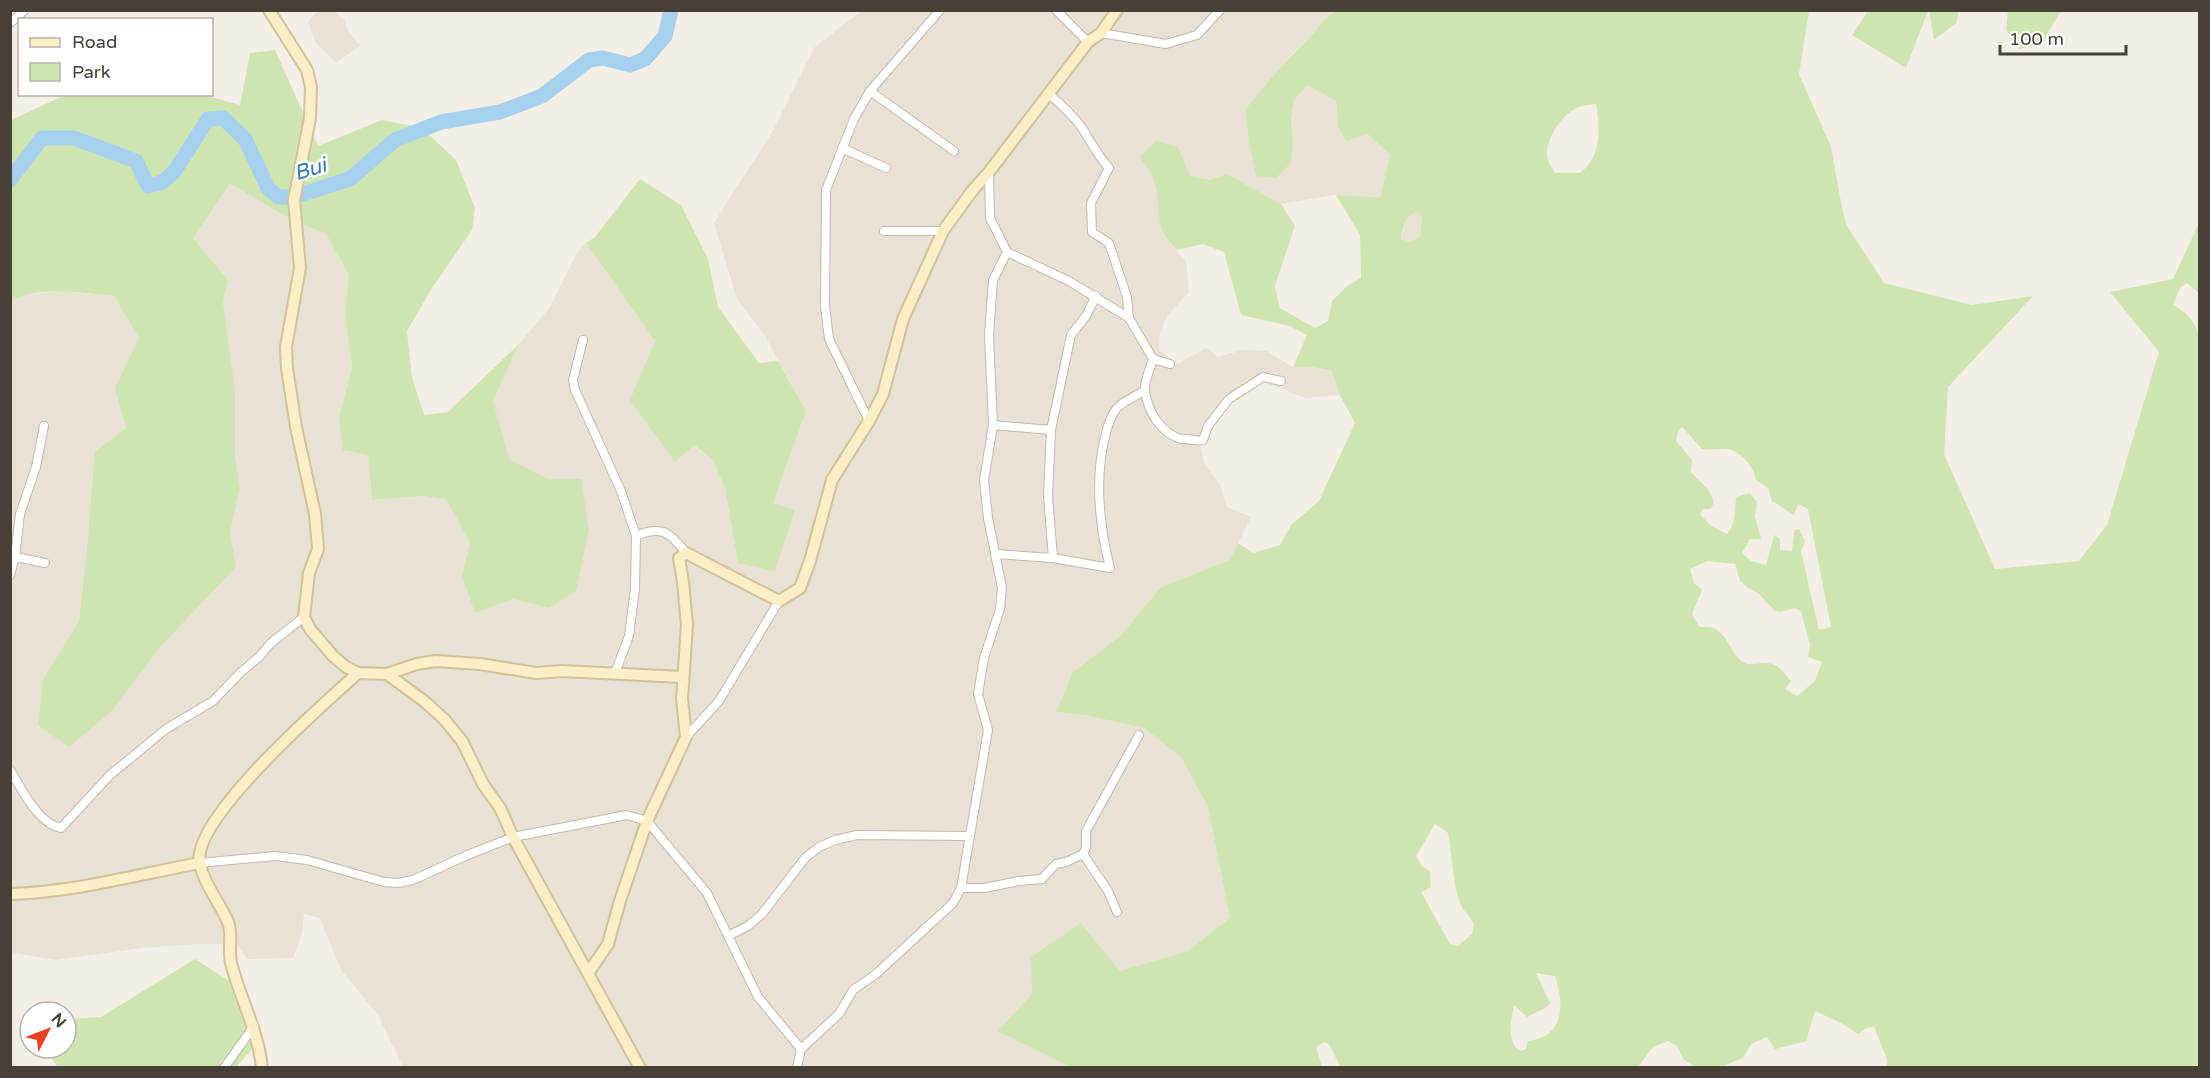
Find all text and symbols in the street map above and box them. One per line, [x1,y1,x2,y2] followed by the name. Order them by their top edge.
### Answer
[18,18,213,96] legend
[2000,18,2126,56] scale bar
[2009,28,2064,50] text: 100 m
[72,31,117,53] text: Road
[72,61,111,83] text: Park
[291,152,332,186] water label: Bui
[18,1000,78,1060] north arrow
[47,1009,70,1032] text: N

